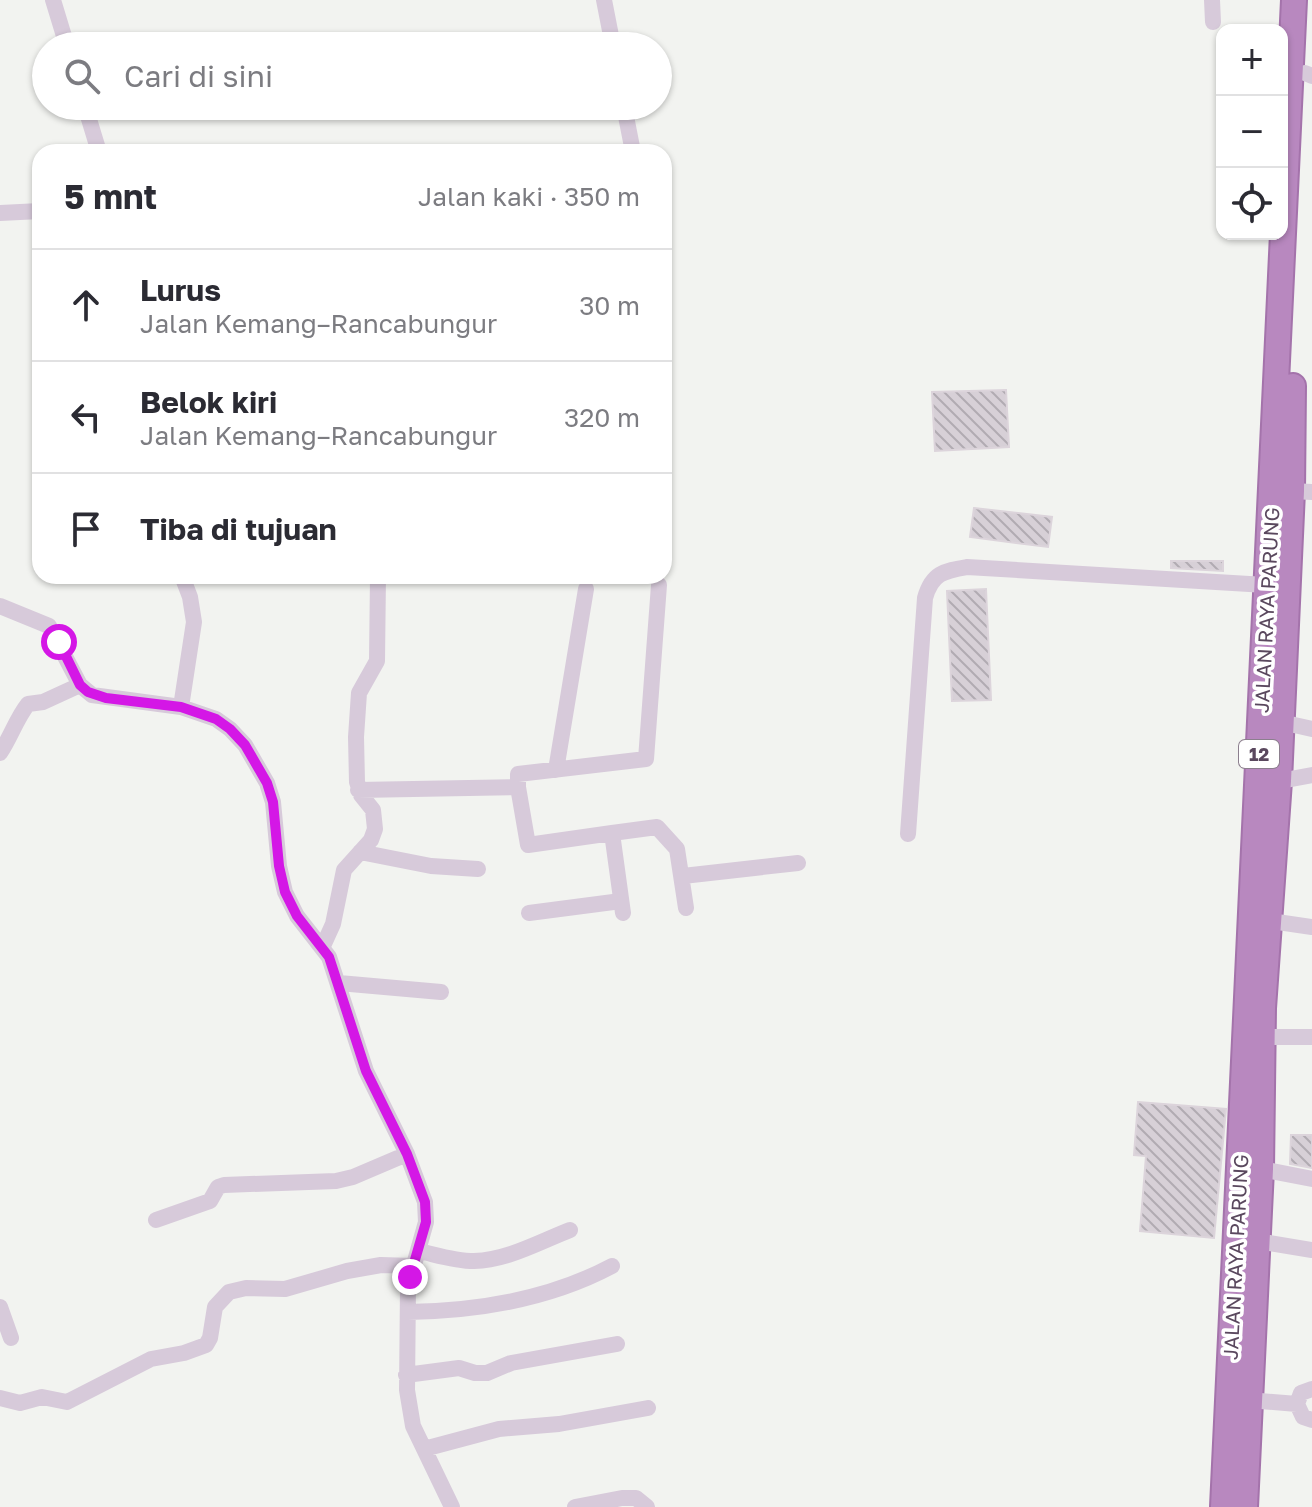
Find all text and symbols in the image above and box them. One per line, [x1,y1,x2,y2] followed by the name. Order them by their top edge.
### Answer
[1216,24,1288,240] map controls
[1216,24,1288,96] button: +
[32,32,672,120] search box
[60,54,104,98] icon: search
[124,58,273,94] text: Cari di sini
[1216,96,1288,168] button: −
[1216,168,1288,240] button: locate
[64,176,157,216] text: 5 mnt
[418,181,640,212] text: Jalan kaki · 350 m
[140,272,221,308] text: Lurus
[64,283,108,327] icon: ahead
[579,290,640,321] text: 30 m
[140,308,497,339] text: Jalan Kemang–Rancabungur
[140,384,277,420] text: Belok kiri
[64,395,108,439] icon: left
[564,402,640,433] text: 320 m
[140,420,497,451] text: Jalan Kemang–Rancabungur
[64,507,108,551] icon: arrive
[1249,507,1283,713] street label: JALAN RAYA PARUNG
[140,511,337,547] text: Tiba di tujuan
[41,624,77,660] route start
[1239,740,1279,768] road number: 12
[1218,1154,1252,1360] street label: JALAN RAYA PARUNG
[392,1259,428,1295] route end

